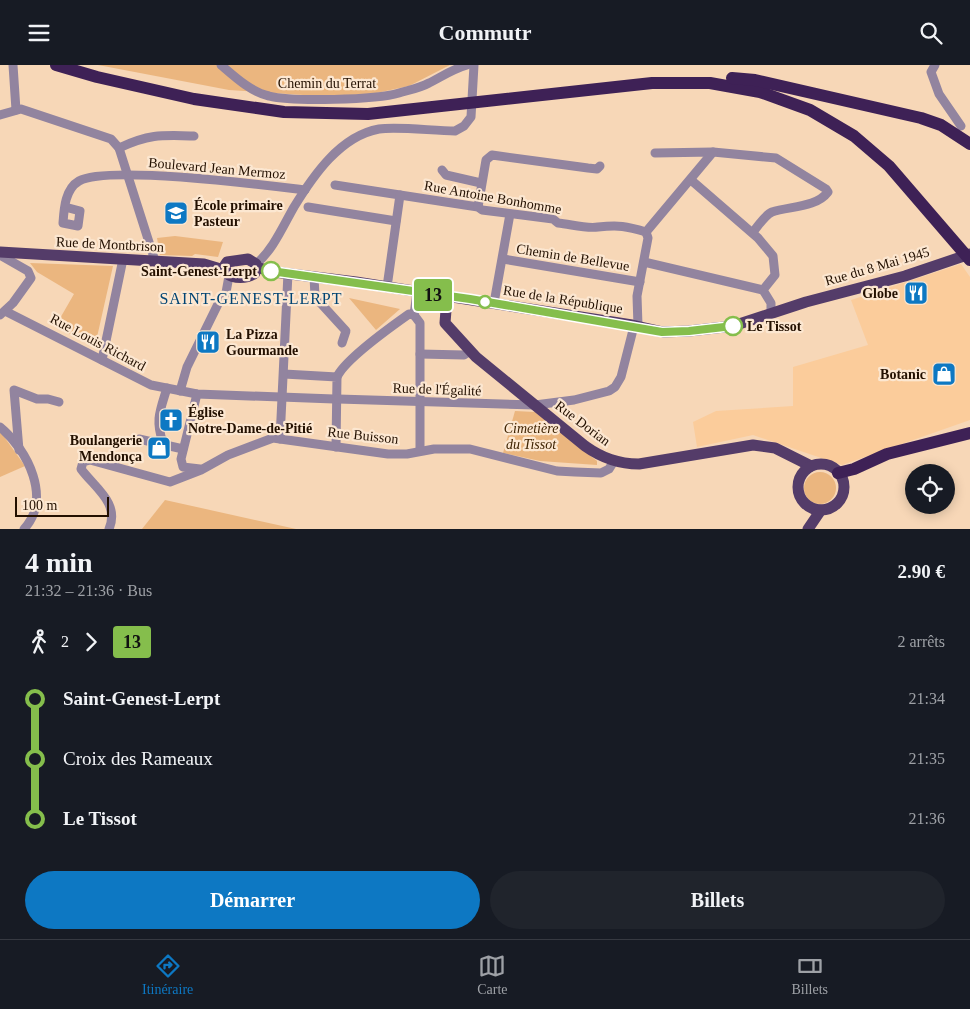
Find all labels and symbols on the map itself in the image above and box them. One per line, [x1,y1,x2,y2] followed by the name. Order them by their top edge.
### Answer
[278,76,376,91] street label: Chemin du Terrat
[148,155,286,182] street label: Boulevard Jean Mermoz
[423,178,563,217] street label: Rue Antoine Bonhomme
[194,197,283,229] place label: École primaire Pasteur
[163,200,189,226] school or university icon: École primaire Pasteur
[56,234,164,255] street label: Rue de Montbrison
[515,241,631,274] street label: Chemin de Bellevue
[823,244,931,289] street label: Rue du 8 Mai 1945
[261,261,281,281] marker: Saint-Genest-Lerpt
[141,264,257,279] place label: Saint-Genest-Lerpt
[410,279,456,311] line badge: 13
[903,280,929,306] restaurant icon: Globe
[502,283,624,316] street label: Rue de la République
[862,286,898,301] place label: Globe
[159,290,343,307] district label: SAINT-GENEST-LERPT
[478,295,492,309] unlabelled marker
[48,311,148,374] street label: Rue Louis Richard
[723,316,743,336] marker: Le Tissot
[747,319,802,334] place label: Le Tissot
[226,327,298,358] place label: La Pizza Gourmande
[195,329,221,355] restaurant icon: La Pizza Gourmande
[931,361,957,387] shop icon: Botanic
[880,367,926,382] place label: Botanic
[392,379,482,399] street label: Rue de l'Égalité
[552,398,613,449] street label: Rue Dorian
[188,404,312,436] place label: Église Notre-Dame-de-Pitié
[158,407,184,433] church icon: Église Notre-Dame-de-Pitié
[504,421,558,452] park label: Cimetière du Tissot
[327,424,399,447] street label: Rue Buisson
[70,433,142,464] place label: Boulangerie Mendonça
[146,435,172,461] shop icon: Boulangerie Mendonça
[15,494,109,517] scale bar

